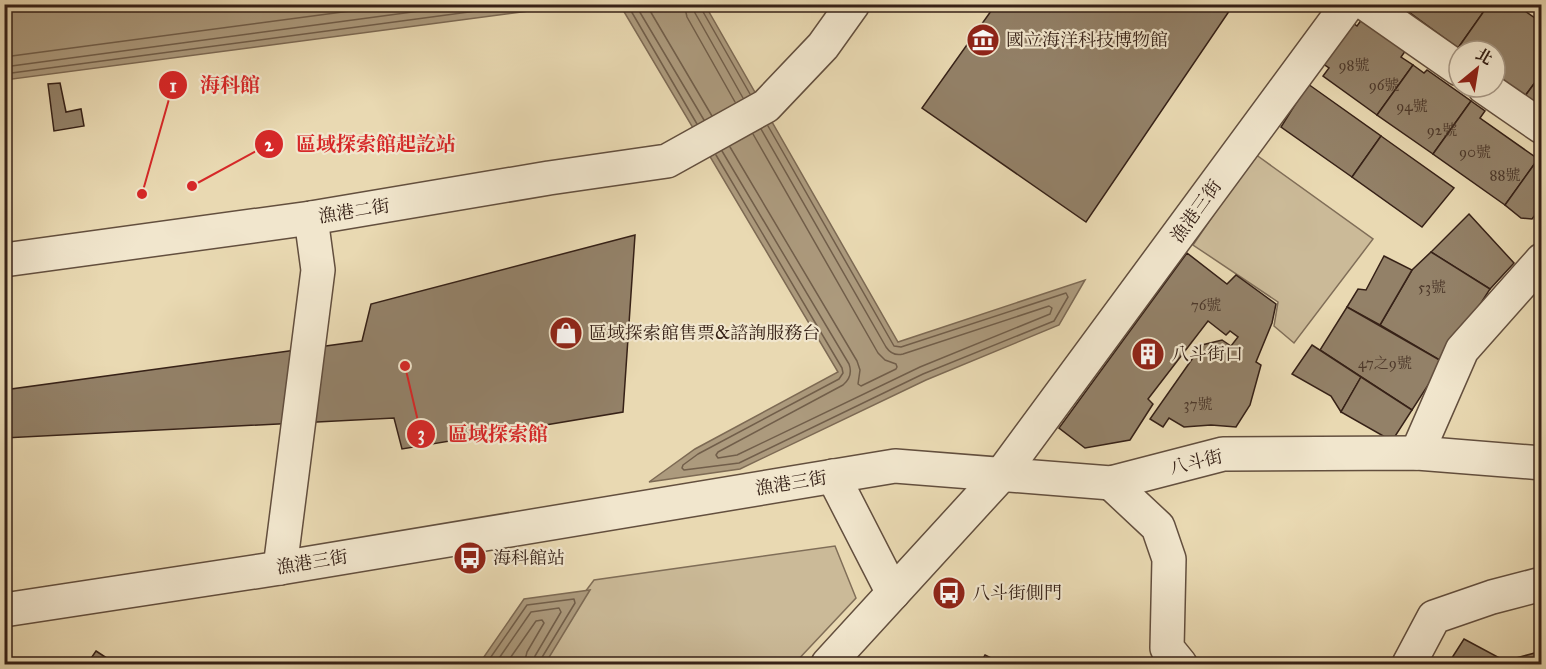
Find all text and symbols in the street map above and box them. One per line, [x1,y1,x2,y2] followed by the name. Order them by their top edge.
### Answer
[965,22,1001,58] museum icon: 國立海洋科技博物館
[1006,29,1168,51] place label: 國立海洋科技博物館
[1447,39,1507,99] north arrow
[1473,44,1496,69] text: 北
[1338,56,1370,74] house number: 98號
[158,66,272,104] callout: 海科館
[200,73,260,97] text: 海科館
[169,75,177,97] text: 1
[1369,76,1399,94] house number: 96號
[1396,97,1428,115] house number: 94號
[1427,121,1457,139] house number: 92號
[254,125,468,163] callout: 區域探索館起訖站
[296,132,456,156] text: 區域探索館起訖站
[265,134,275,156] text: 2
[1459,143,1491,161] house number: 90號
[1490,166,1520,184] house number: 88號
[1166,175,1226,247] street label: 漁港三街
[317,195,391,227] street label: 漁港二街
[1418,278,1446,296] house number: 53號
[1191,296,1221,314] house number: 76號
[548,315,584,351] shop icon: 區域探索館售票&諮詢服務台
[589,322,820,344] place label: 區域探索館售票&諮詢服務台
[1130,336,1166,372] building icon: 八斗街口
[1171,343,1243,365] place label: 八斗街口
[1358,354,1412,372] house number: 47之9號
[1183,395,1213,413] house number: 37號
[406,415,560,453] callout: 區域探索館
[448,422,548,446] text: 區域探索館
[417,423,425,446] text: 3
[1167,445,1225,479] street label: 八斗街
[754,467,828,499] street label: 漁港三街
[452,540,488,576] bus stop icon: 海科館站
[275,546,349,578] street label: 漁港三街
[493,547,565,569] place label: 海科館站
[931,575,967,611] bus stop icon: 八斗街側門
[972,582,1062,604] place label: 八斗街側門

